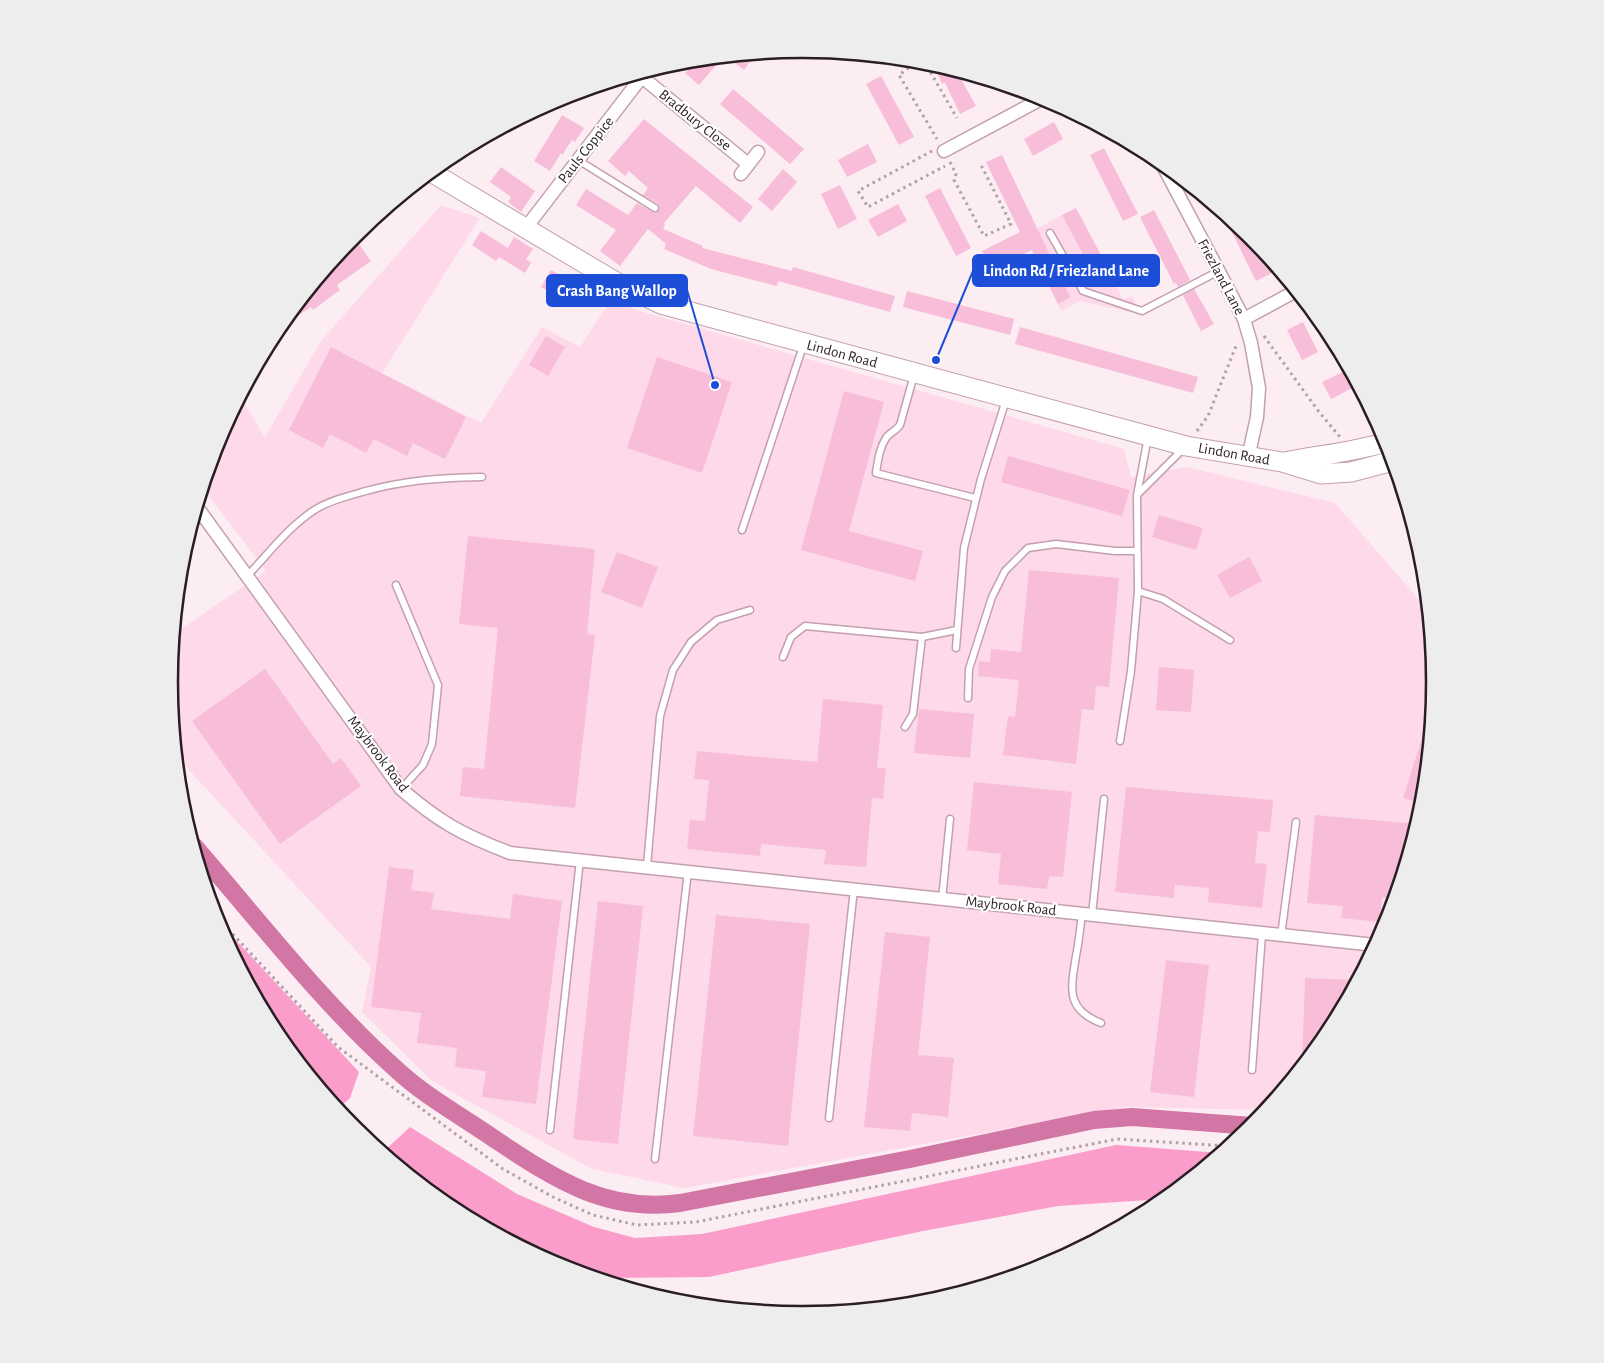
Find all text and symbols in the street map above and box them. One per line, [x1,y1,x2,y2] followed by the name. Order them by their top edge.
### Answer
[656,87,734,153] street label: Bradbury Close
[555,114,617,186] street label: Pauls Coppice
[1195,237,1247,318] street label: Friezland Lane
[973,255,1159,286] callout: Lindon Rd / Friezland Lane
[983,263,1149,279] text: Lindon Rd / Friezland Lane
[547,275,687,306] callout: Crash Bang Wallop
[557,283,677,299] text: Crash Bang Wallop
[805,337,879,371] street label: Lindon Road
[1197,440,1271,468] street label: Lindon Road
[345,713,412,795] street label: Maybrook Road
[965,894,1057,918] street label: Maybrook Road

